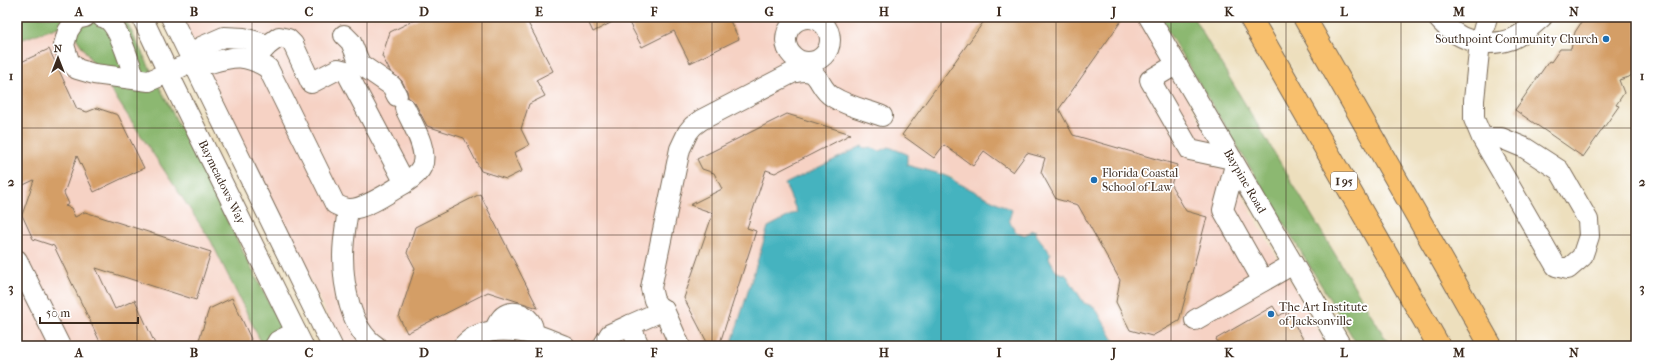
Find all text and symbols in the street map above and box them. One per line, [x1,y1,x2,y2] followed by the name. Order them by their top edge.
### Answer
[74,4,84,19] text: A
[190,4,199,19] text: B
[305,4,314,19] text: C
[419,4,429,19] text: D
[535,4,543,19] text: E
[650,4,658,19] text: F
[764,4,774,19] text: G
[879,4,890,19] text: H
[996,4,1002,19] text: I
[1110,4,1117,20] text: J
[1224,4,1235,19] text: K
[1340,4,1349,19] text: L
[1452,4,1465,19] text: M
[1569,4,1579,19] text: N
[1435,32,1598,46] place label: Southpoint Community Church
[1601,34,1611,44] marker: Southpoint Community Church
[38,38,78,78] north arrow
[54,42,63,55] text: N
[9,68,14,83] text: 1
[1640,68,1645,83] text: 1
[196,138,249,227] street label: Baymeadows Way
[1221,146,1269,216] street label: Baypine Road
[1102,166,1179,194] place label: Florida Coastal School of Law
[1331,172,1357,190] road number: I 95
[8,174,15,189] text: 2
[1639,174,1646,189] text: 2
[1089,175,1099,185] marker: Florida Coastal School of Law
[8,280,14,296] text: 3
[1639,280,1645,296] text: 3
[40,299,138,325] scale bar
[1279,300,1367,328] place label: The Art Institute of Jacksonville
[46,306,70,320] text: 50 m
[1266,309,1276,319] marker: The Art Institute of Jacksonville
[74,345,84,360] text: A
[190,345,199,360] text: B
[305,345,314,360] text: C
[419,345,429,360] text: D
[535,345,543,360] text: E
[650,345,658,360] text: F
[764,345,774,360] text: G
[879,345,890,360] text: H
[996,345,1002,360] text: I
[1110,345,1117,361] text: J
[1224,345,1235,360] text: K
[1340,345,1349,360] text: L
[1452,345,1465,360] text: M
[1569,345,1579,360] text: N

